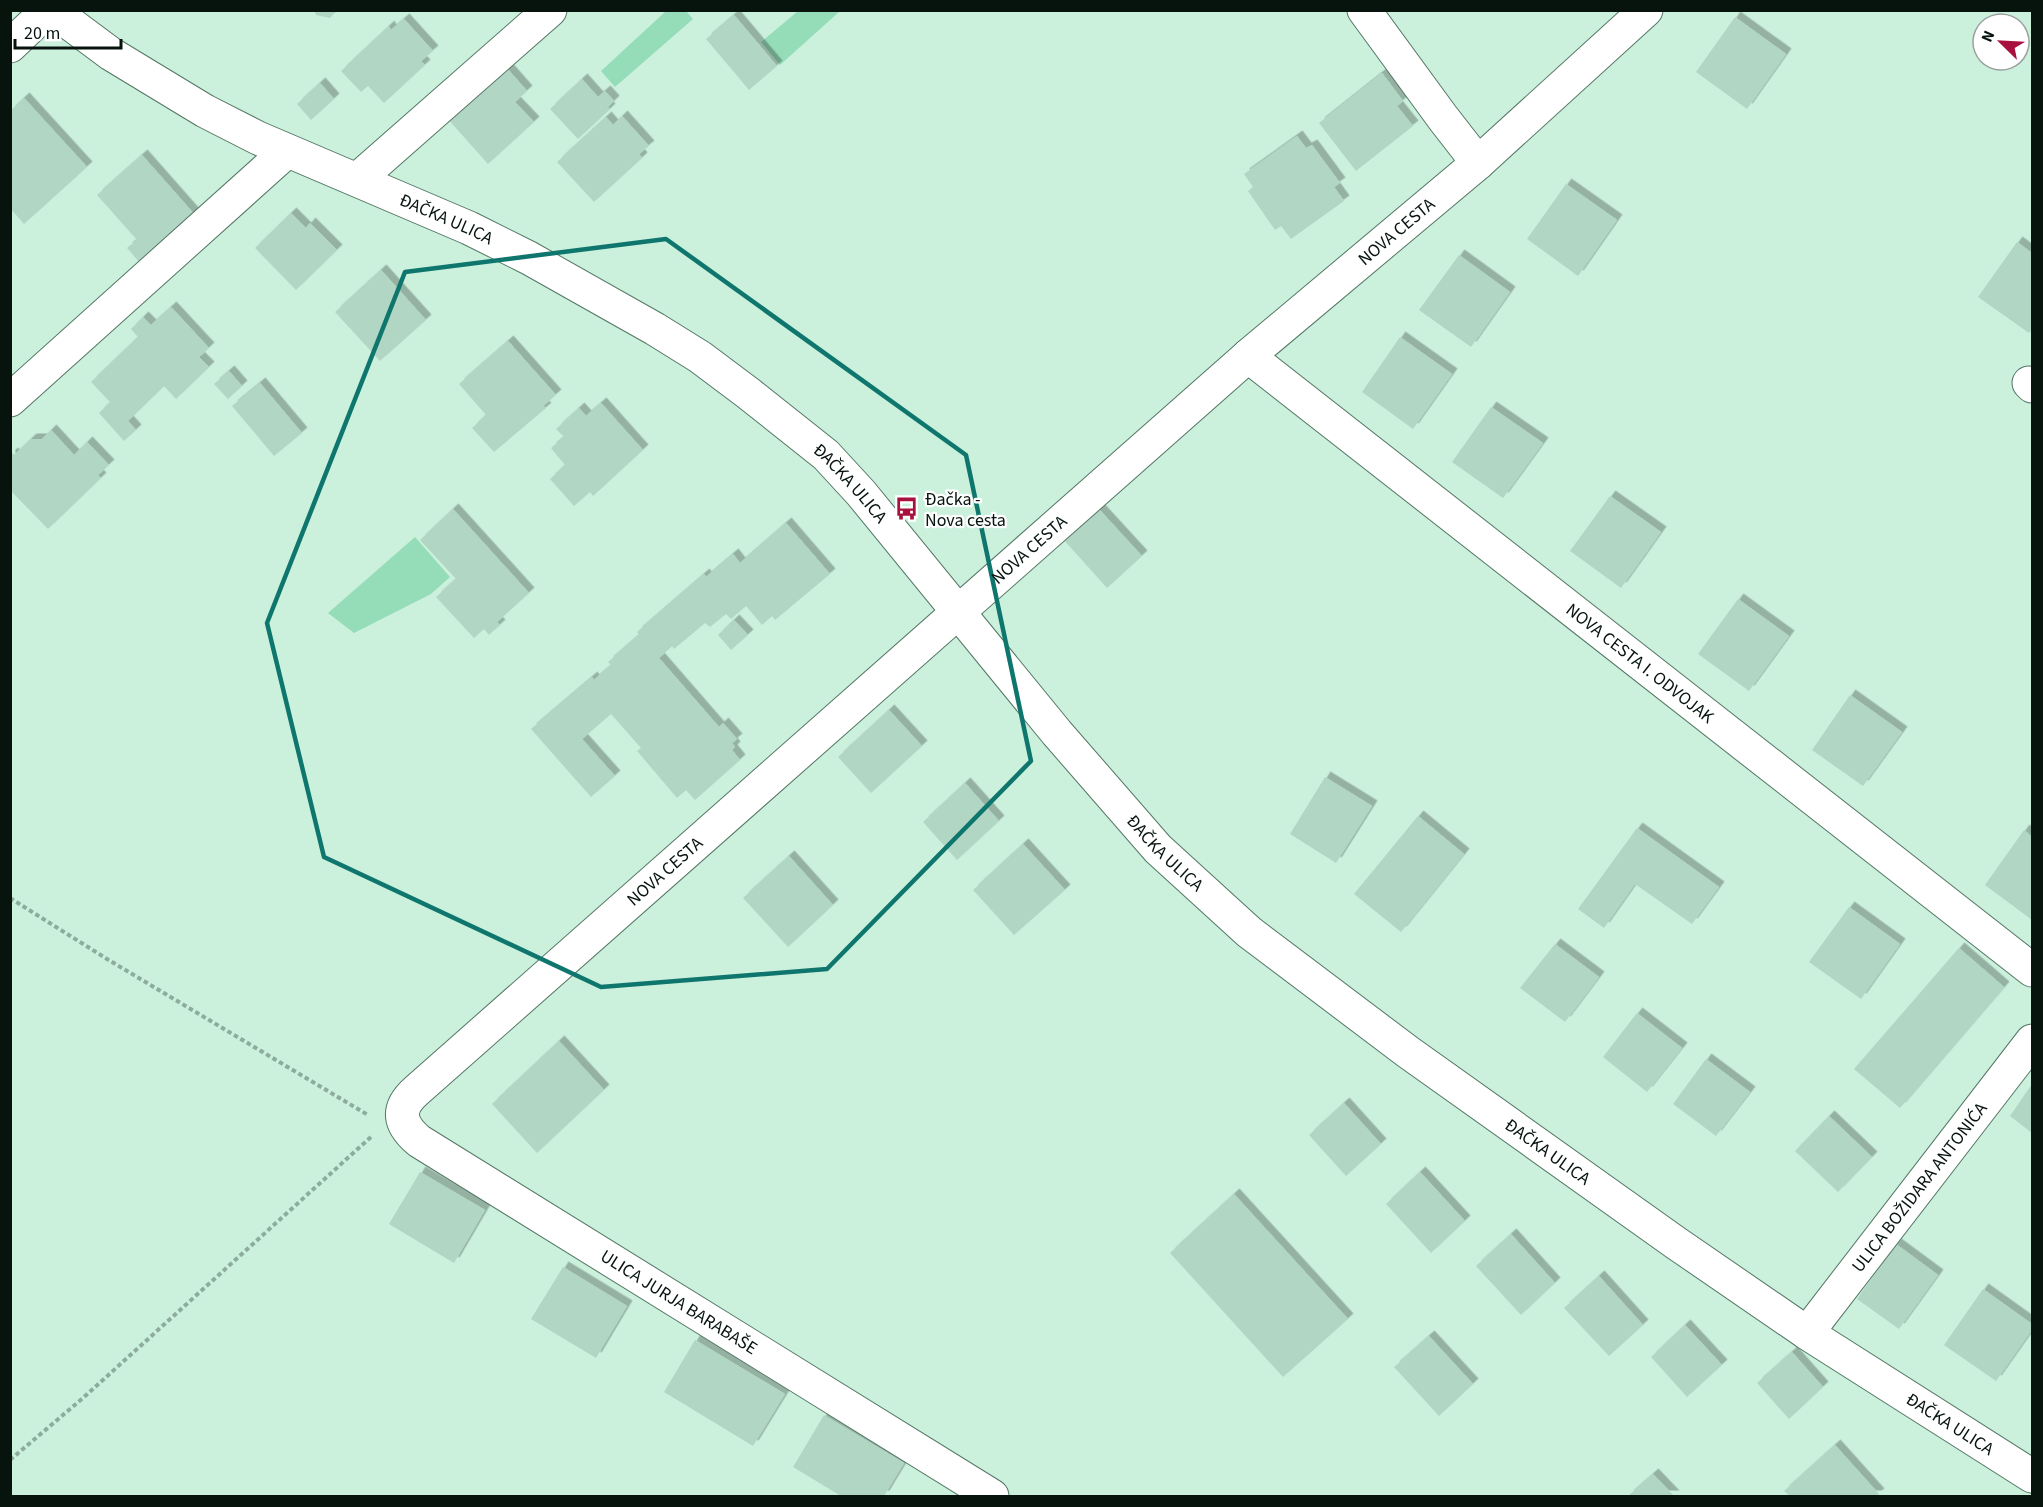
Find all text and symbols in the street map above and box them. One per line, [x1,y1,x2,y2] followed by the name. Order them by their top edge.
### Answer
[15,12,122,50] scale bar
[1971,12,2031,72] north arrow
[24,21,60,46] text: 20 m
[1976,27,2000,46] text: N
[395,188,497,251] street label: ĐAČKA ULICA
[1353,192,1441,272] street label: NOVA CESTA
[808,438,893,529] street label: ĐAČKA ULICA
[925,487,1006,533] place label: Đačka - Nova cesta
[894,496,920,522] bus stop icon: Đačka - Nova cesta
[986,509,1073,590] street label: NOVA CESTA
[1560,597,1720,730] street label: NOVA CESTA I. ODVOJAK
[1121,809,1209,898] street label: ĐAČKA ULICA
[622,831,709,912] street label: NOVA CESTA
[1846,1097,1993,1278] street label: ULICA BOŽIDARA ANTONIĆA
[1499,1113,1596,1191] street label: ĐAČKA ULICA
[596,1244,762,1361] street label: ULICA JURJA BARABAŠE
[1901,1387,1999,1462] street label: ĐAČKA ULICA

